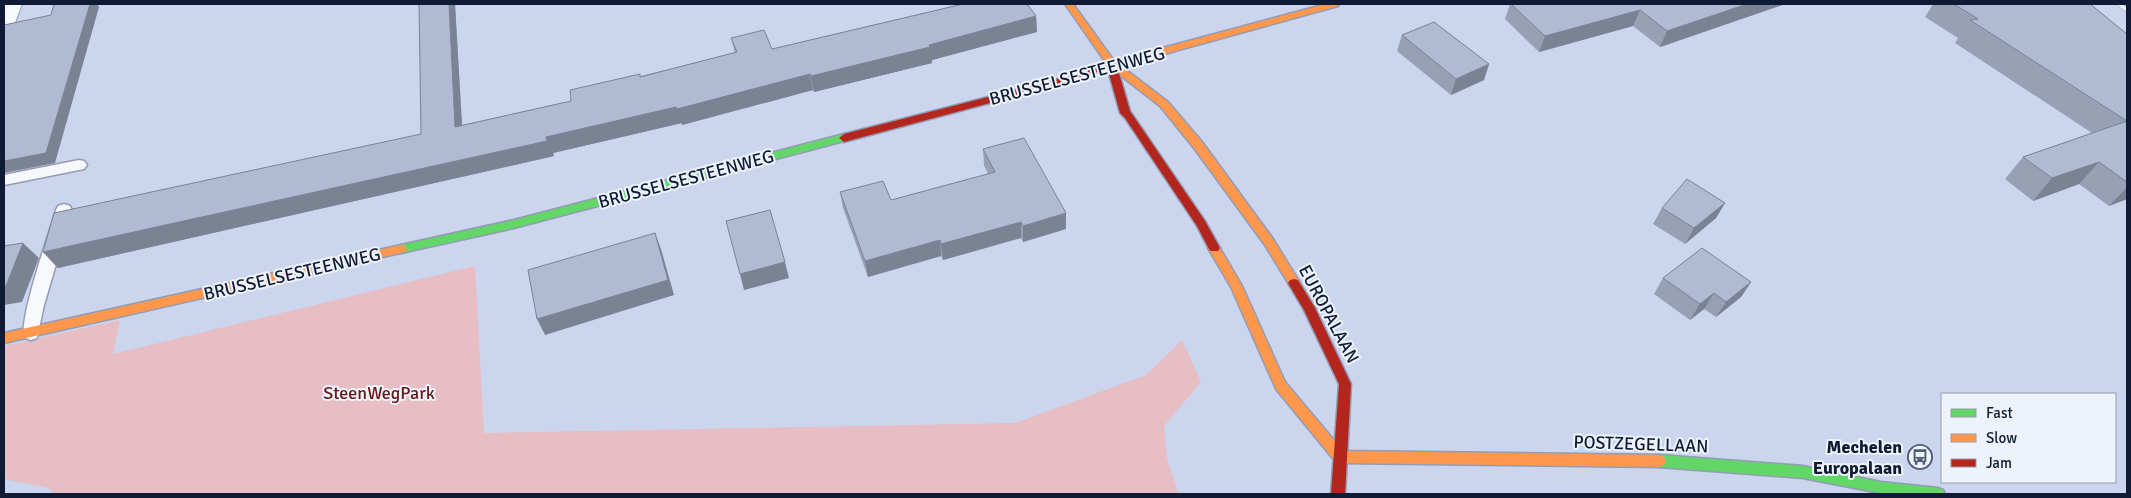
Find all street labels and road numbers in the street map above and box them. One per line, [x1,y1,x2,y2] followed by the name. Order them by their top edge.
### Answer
[987,42,1167,110] street label: BRUSSELSESTEENWEG
[596,145,776,213] street label: BRUSSELSESTEENWEG
[201,243,383,305] street label: BRUSSELSESTEENWEG
[1294,261,1364,367] street label: EUROPALAAN
[1573,431,1709,457] street label: POSTZEGELLAAN

